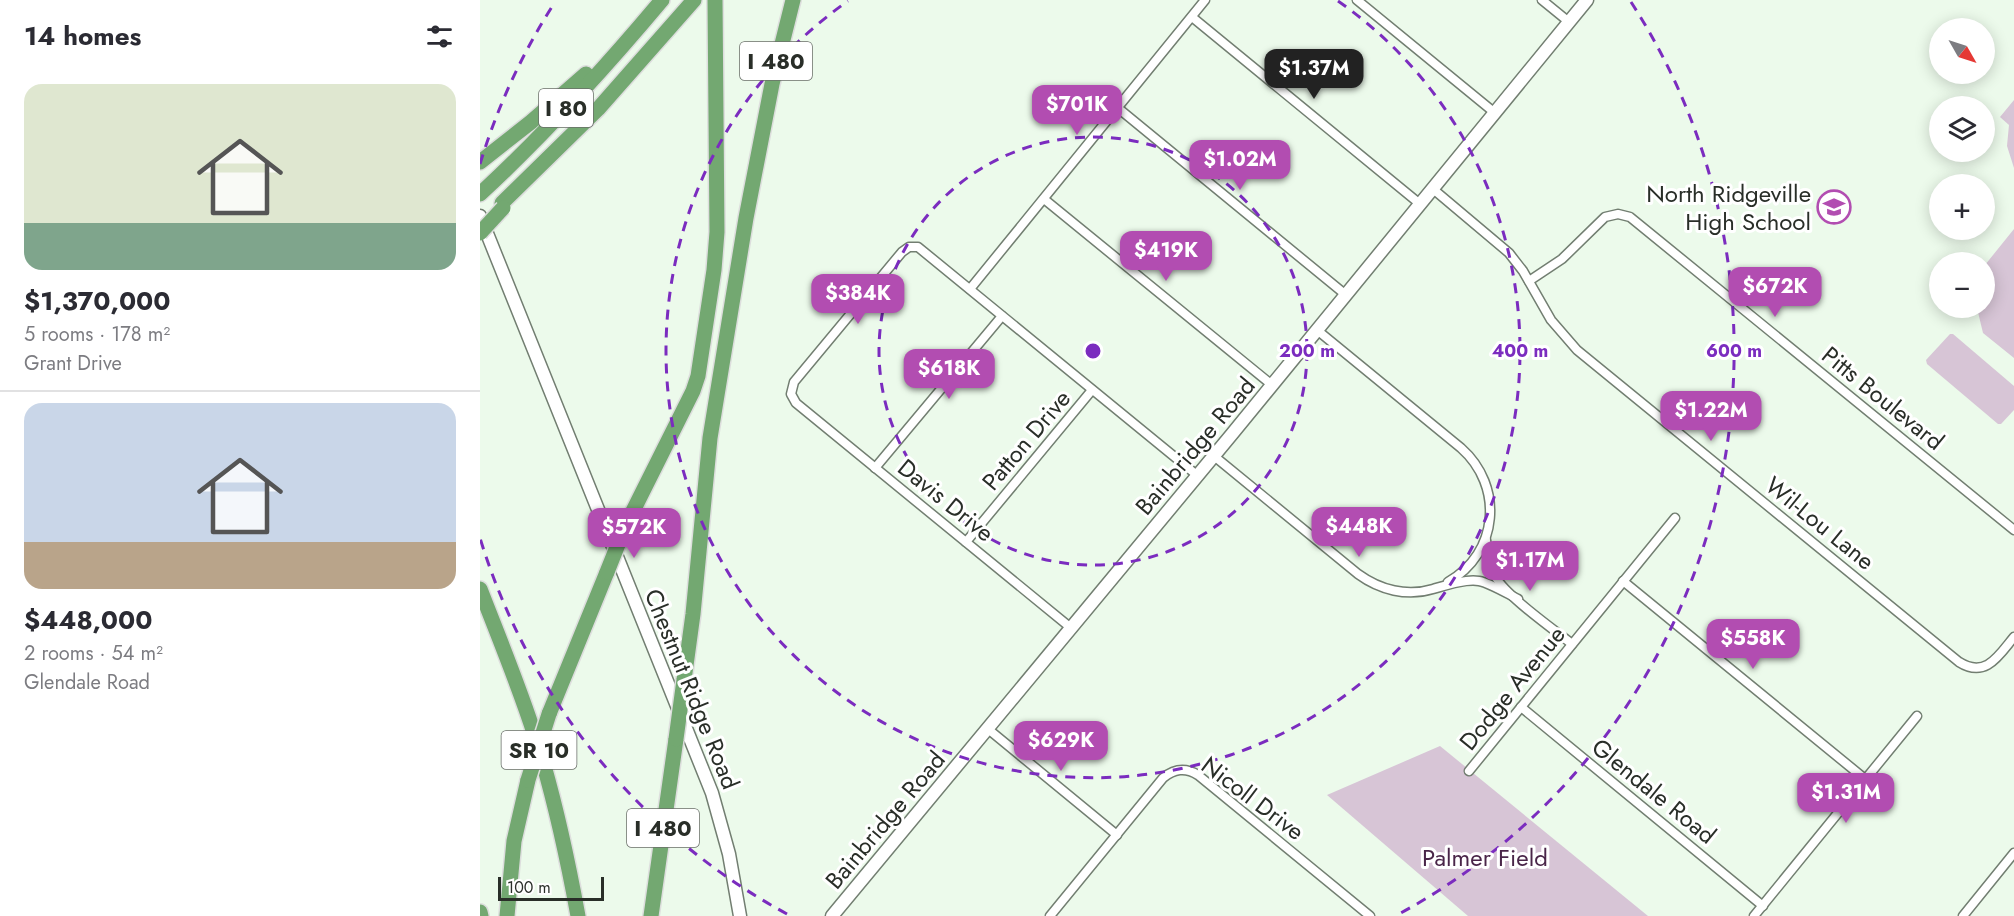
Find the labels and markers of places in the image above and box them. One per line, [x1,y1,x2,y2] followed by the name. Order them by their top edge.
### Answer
[1265,49,1363,100] pin: $1.37M
[1035,85,1119,136] pin: $701K
[1191,140,1289,191] pin: $1.02M
[1646,176,1811,239] place label: North Ridgeville High School
[1816,189,1852,225] school or university icon: North Ridgeville High School
[1124,231,1208,282] pin: $419K
[1733,267,1817,318] pin: $672K
[816,274,900,325] pin: $384K
[1083,341,1103,361] centre of rings
[907,349,991,400] pin: $618K
[1662,391,1760,442] pin: $1.22M
[1317,507,1401,558] pin: $448K
[592,508,676,559] pin: $572K
[1481,541,1579,592] pin: $1.17M
[1711,619,1795,670] pin: $558K
[1019,721,1103,772] pin: $629K
[1797,773,1895,824] pin: $1.31M

